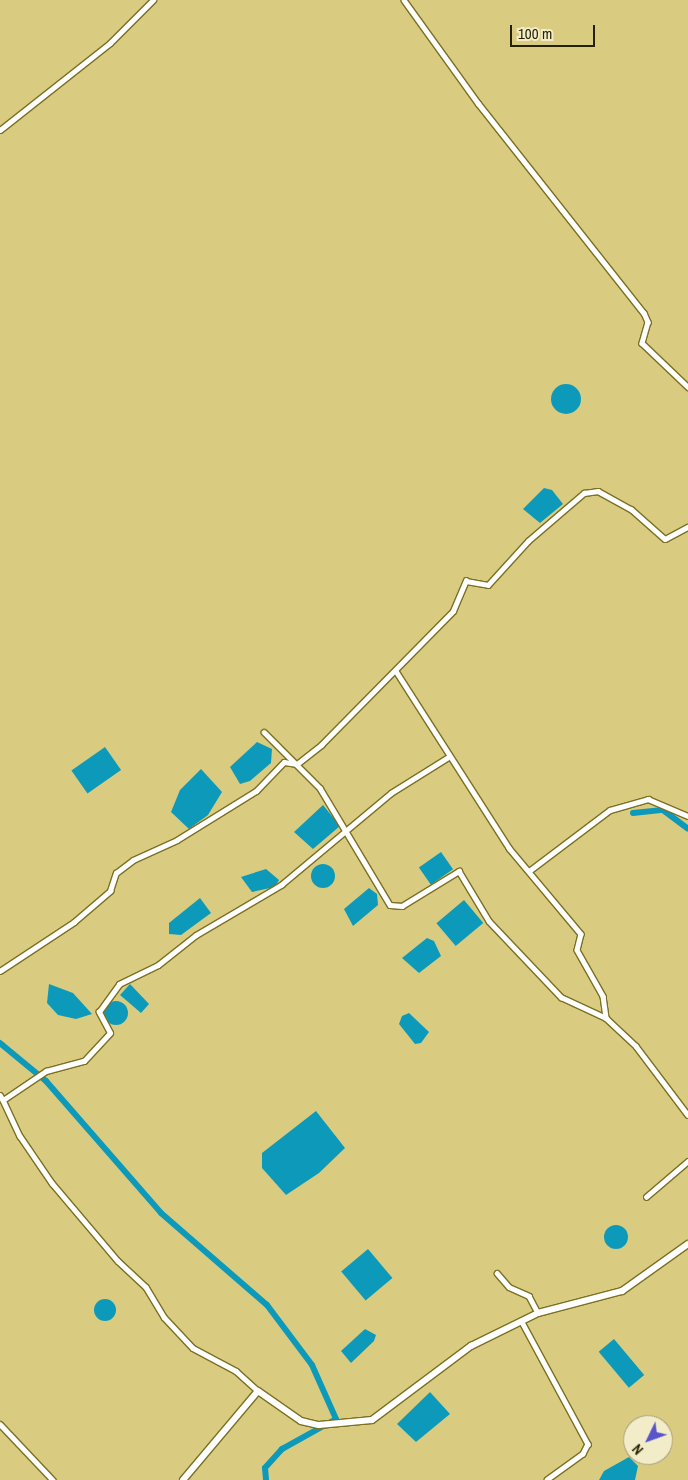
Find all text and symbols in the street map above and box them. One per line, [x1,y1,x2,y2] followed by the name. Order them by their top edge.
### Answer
[513,15,598,47] scale bar
[518,23,552,44] text: 100 m
[623,1415,673,1465] north arrow
[628,1440,647,1458] text: N

